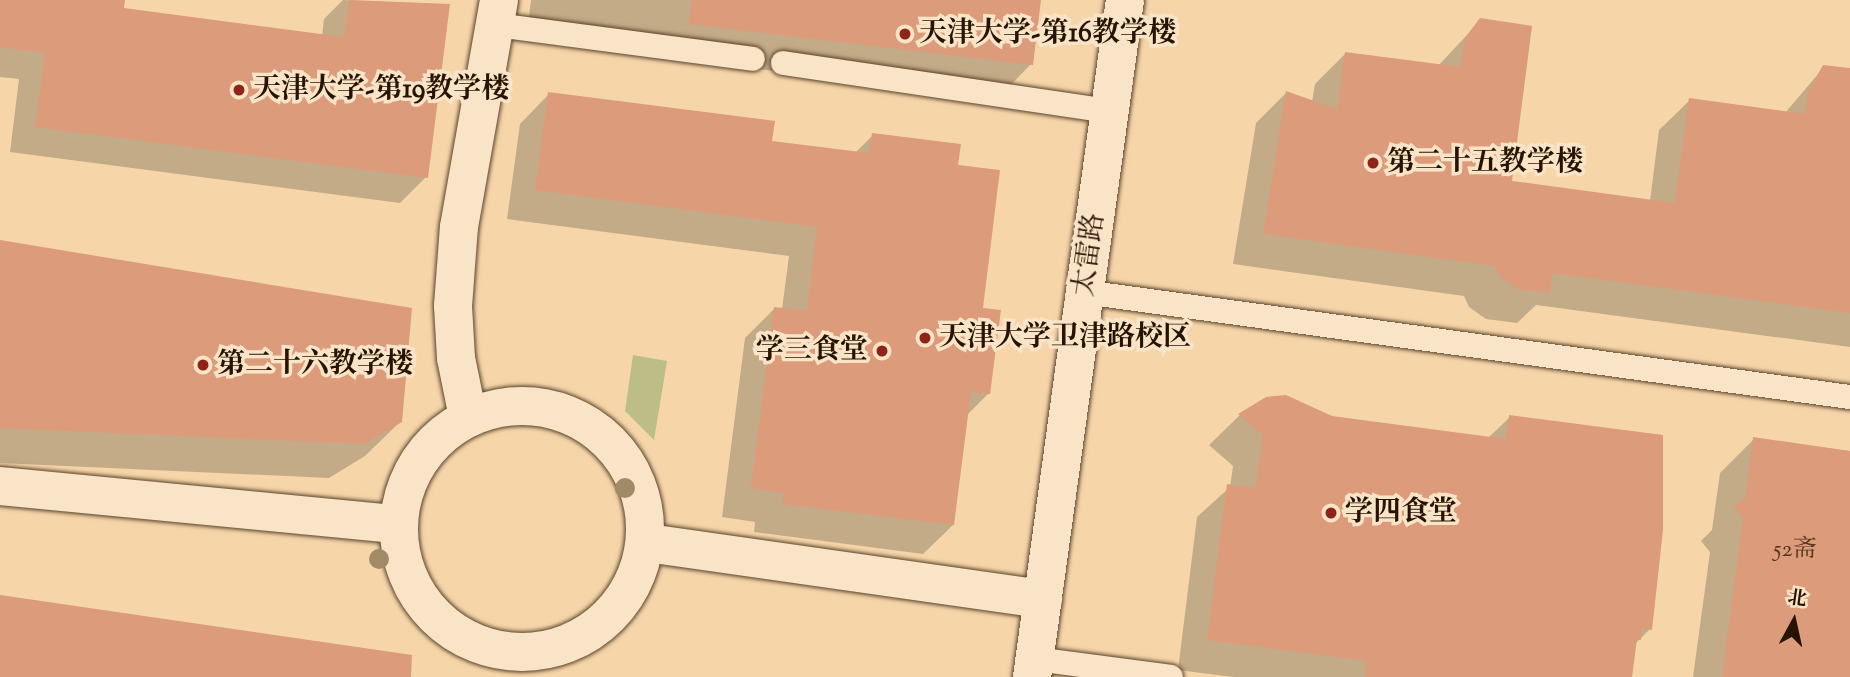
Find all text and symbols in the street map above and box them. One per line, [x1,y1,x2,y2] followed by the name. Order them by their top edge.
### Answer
[919,17,1176,51] place label: 天津大学-第16教学楼
[897,26,913,42] marker: 天津大学-第16教学楼
[253,73,509,107] place label: 天津大学-第19教学楼
[231,82,247,98] marker: 天津大学-第19教学楼
[1387,146,1583,180] place label: 第二十五教学楼
[1365,155,1381,171] marker: 第二十五教学楼
[1068,211,1112,299] street label: 太雷路
[939,321,1191,355] place label: 天津大学卫津路校区
[917,330,933,346] marker: 天津大学卫津路校区
[756,334,868,368] place label: 学三食堂
[874,343,890,359] marker: 学三食堂
[217,348,413,382] place label: 第二十六教学楼
[195,357,211,373] marker: 第二十六教学楼
[1345,496,1457,530] place label: 学四食堂
[1323,505,1339,521] marker: 学四食堂
[1773,537,1817,565] house number: 52斋
[1786,585,1808,614] text: 北
[1759,586,1829,656] north arrow

